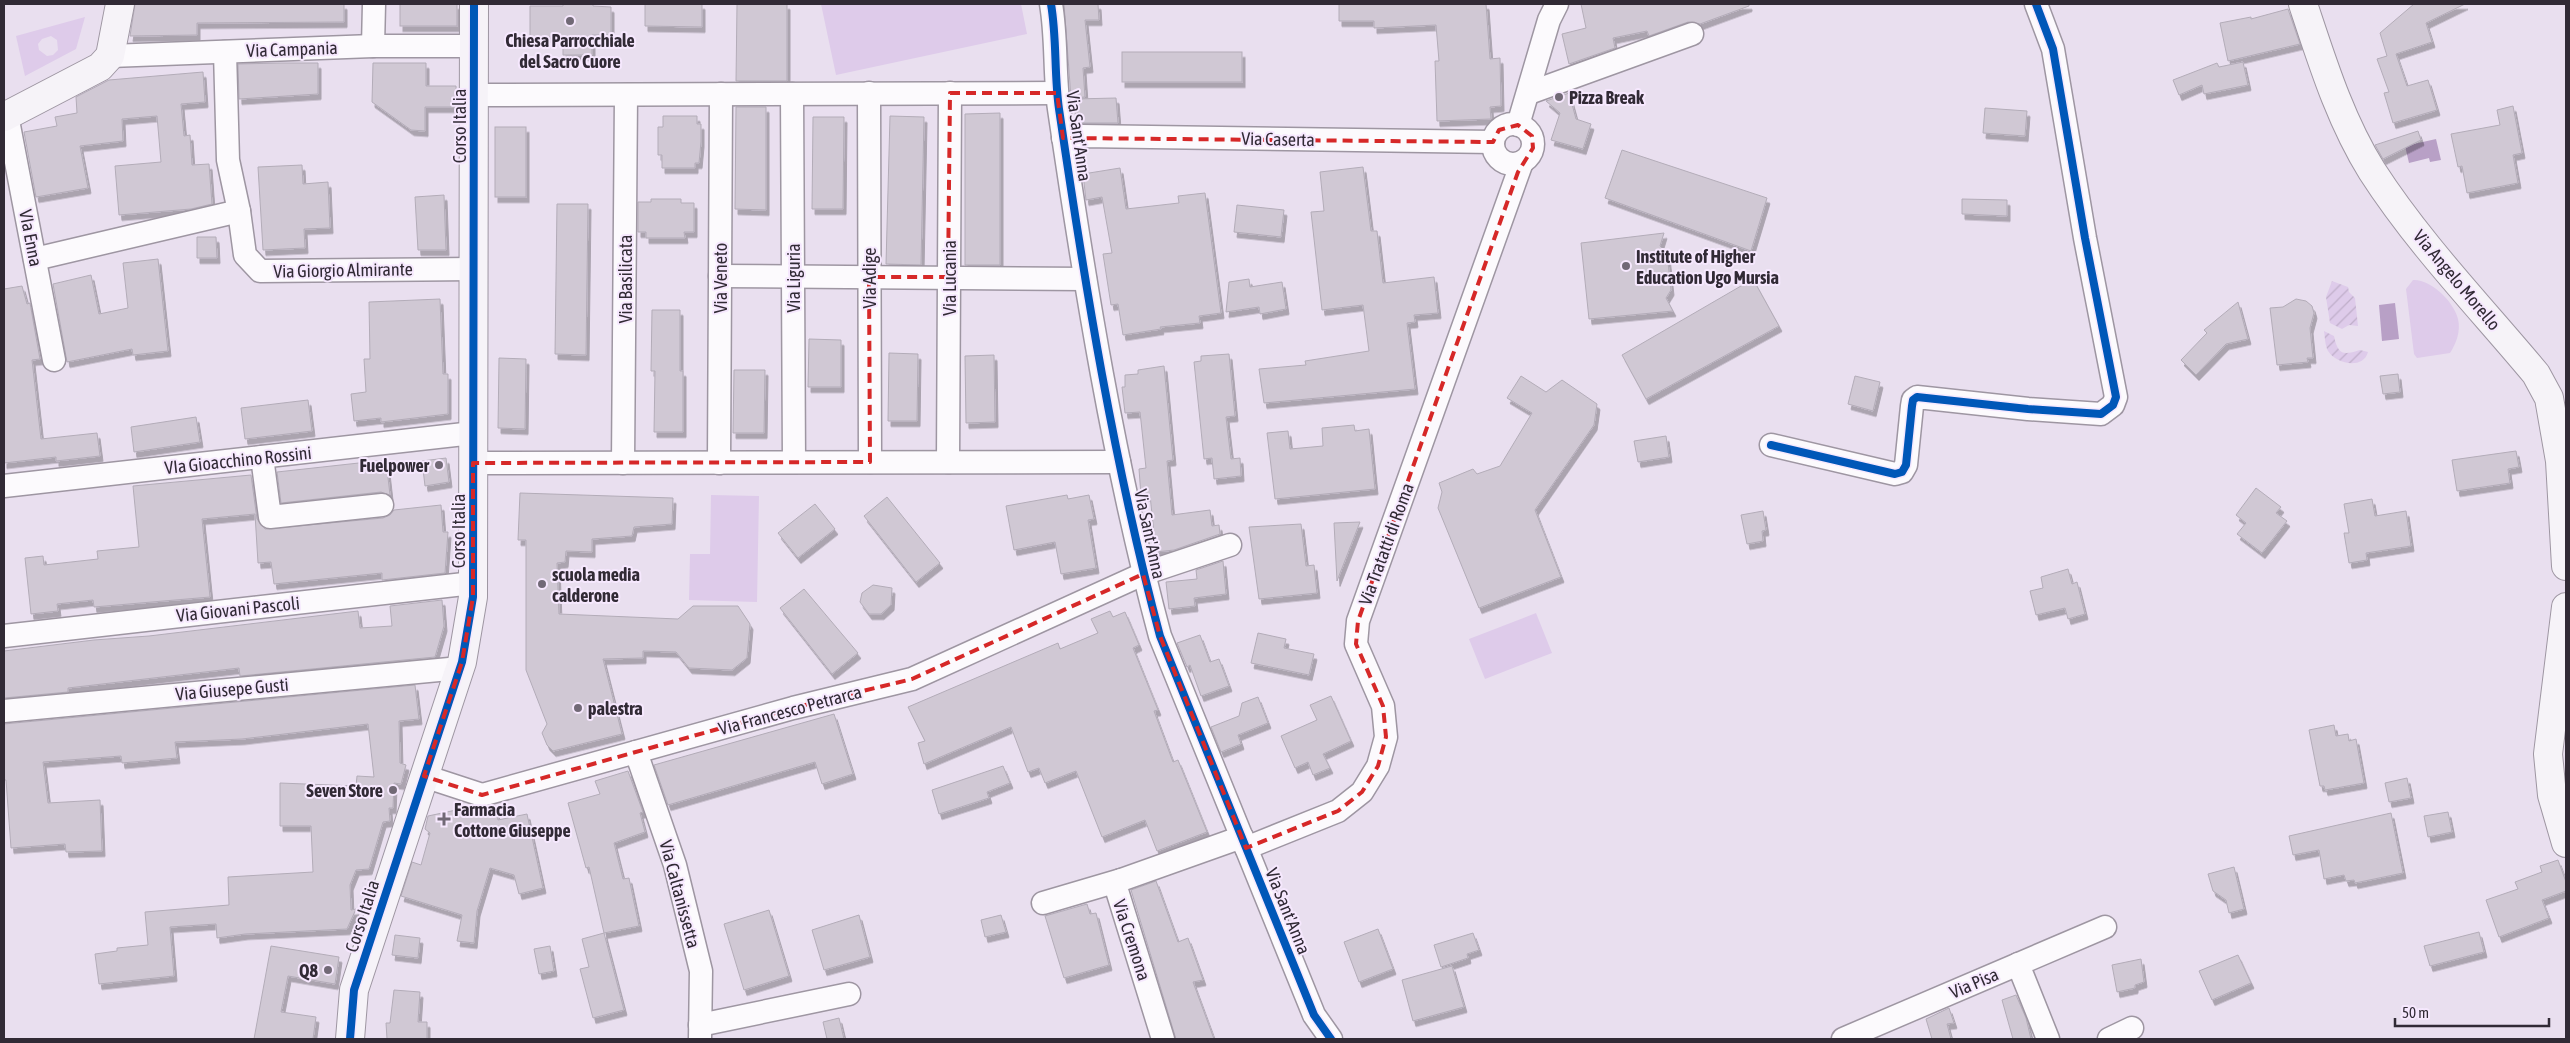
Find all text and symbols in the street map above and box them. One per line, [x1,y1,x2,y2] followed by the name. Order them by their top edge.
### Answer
[564,15,576,27] marker: Chiesa Parrocchiale del Sacro Cuore
[505,30,635,72] place label: Chiesa Parrocchiale del Sacro Cuore
[246,37,338,61] street label: Via Campania
[1569,87,1645,108] place label: Pizza Break
[449,89,470,163] street label: Corso Italia
[1062,89,1096,183] street label: Via Sant'Anna
[1553,91,1565,103] marker: Pizza Break
[1241,128,1315,150] street label: Via Caserta
[15,208,47,268] street label: VIa Enna
[2409,226,2505,334] street label: Via Angelo Morello
[615,235,636,323] street label: Via Basilicata
[939,240,960,316] street label: Via Lucania
[710,243,731,313] street label: Via Veneto
[783,243,804,313] street label: Via Liguria
[1636,246,1779,288] place label: Institute of Higher Education Ugo Mursia
[859,248,880,308] street label: Via Adige
[273,258,413,282] street label: Via Giorgio Almirante
[1620,260,1632,272] marker: Institute of Higher Education Ugo Mursia
[163,442,313,478] street label: VIa Gioacchino Rossini
[359,455,430,476] place label: Fuelpower
[433,459,445,471] marker: Fuelpower
[1354,480,1418,608] street label: Via Tratatti di Roma
[1130,487,1170,581] street label: Via Sant'Anna
[448,494,469,568] street label: Corso Italia
[552,564,640,606] place label: scuola media calderone
[536,578,548,590] marker: scuola media calderone
[175,592,301,626] street label: Via Giovani Pascoli
[174,674,290,704] street label: Via Giusepe Gusti
[716,681,864,739] street label: Via Francesco Petrarca
[588,698,643,719] place label: palestra
[572,702,584,714] marker: palestra
[306,780,383,801] place label: Seven Store
[387,784,399,796] marker: Seven Store
[454,799,571,841] place label: Farmacia Cottone Giuseppe
[438,813,450,825] marker: Farmacia Cottone Giuseppe
[655,838,705,950] street label: Via Caltanissetta
[1261,865,1315,957] street label: Via Sant'Anna
[340,877,384,955] street label: Corso Italia
[1109,897,1155,983] street label: Via Cremona
[299,960,319,981] place label: Q8
[1946,963,2002,1003] street label: Via Pisa
[322,964,334,976] marker: Q8
[2395,996,2549,1028] scale bar
[2402,1004,2429,1021] text: 50 m

